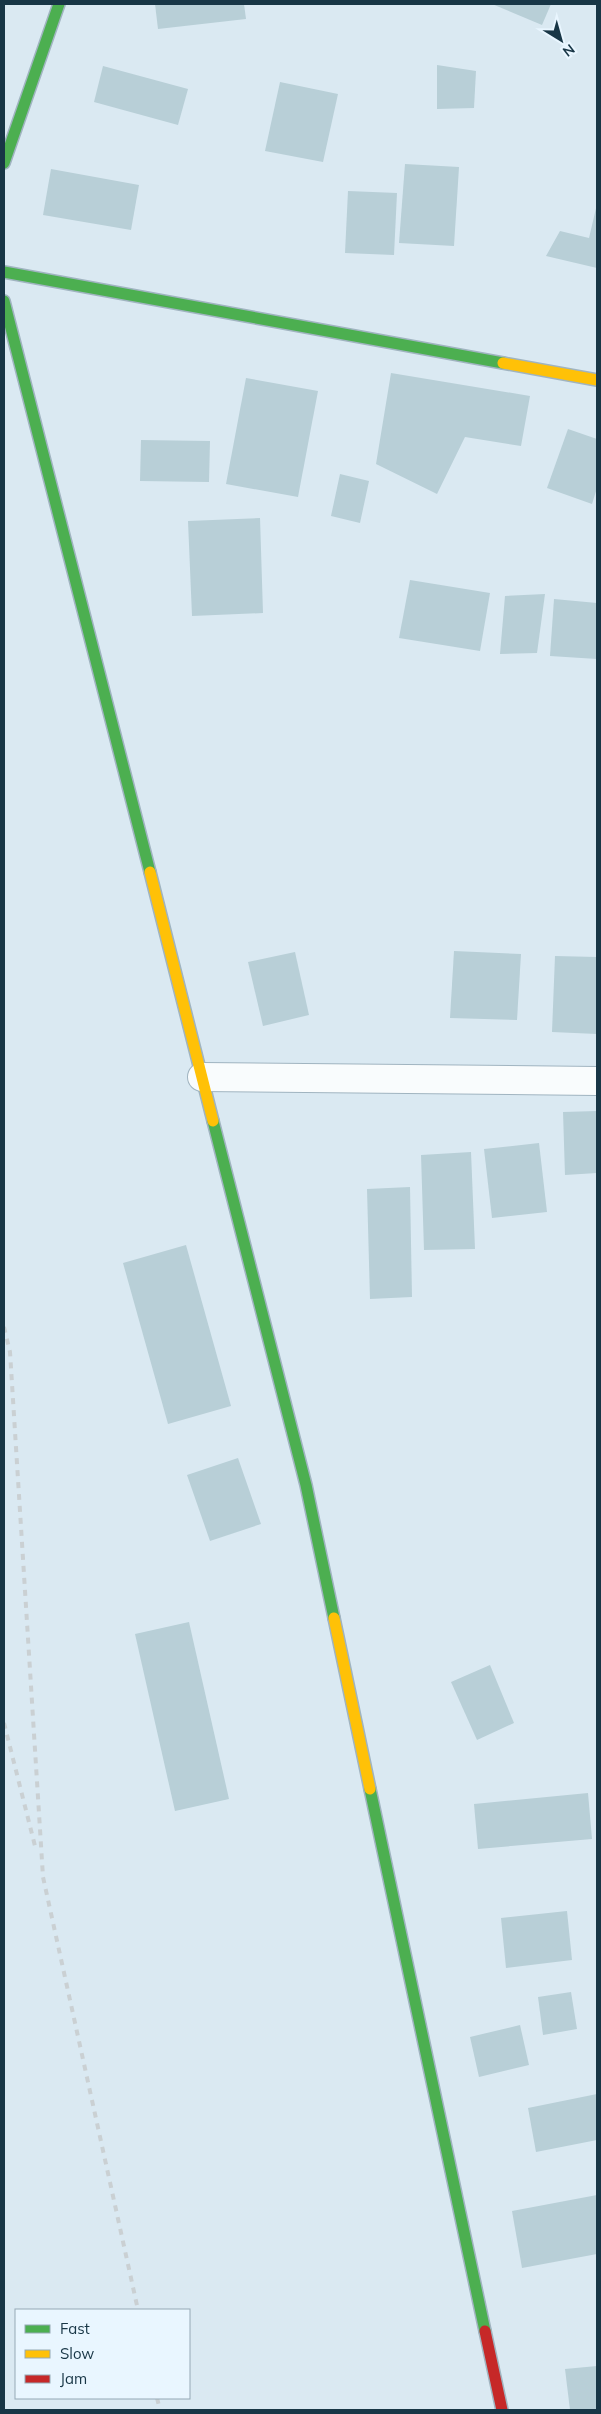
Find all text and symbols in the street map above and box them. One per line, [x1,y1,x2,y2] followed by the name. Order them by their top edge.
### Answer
[536,15,586,65] north arrow
[559,40,578,61] text: N
[15,2309,190,2399] legend
[60,2319,90,2338] text: Fast
[60,2344,94,2363] text: Slow
[60,2369,87,2388] text: Jam

